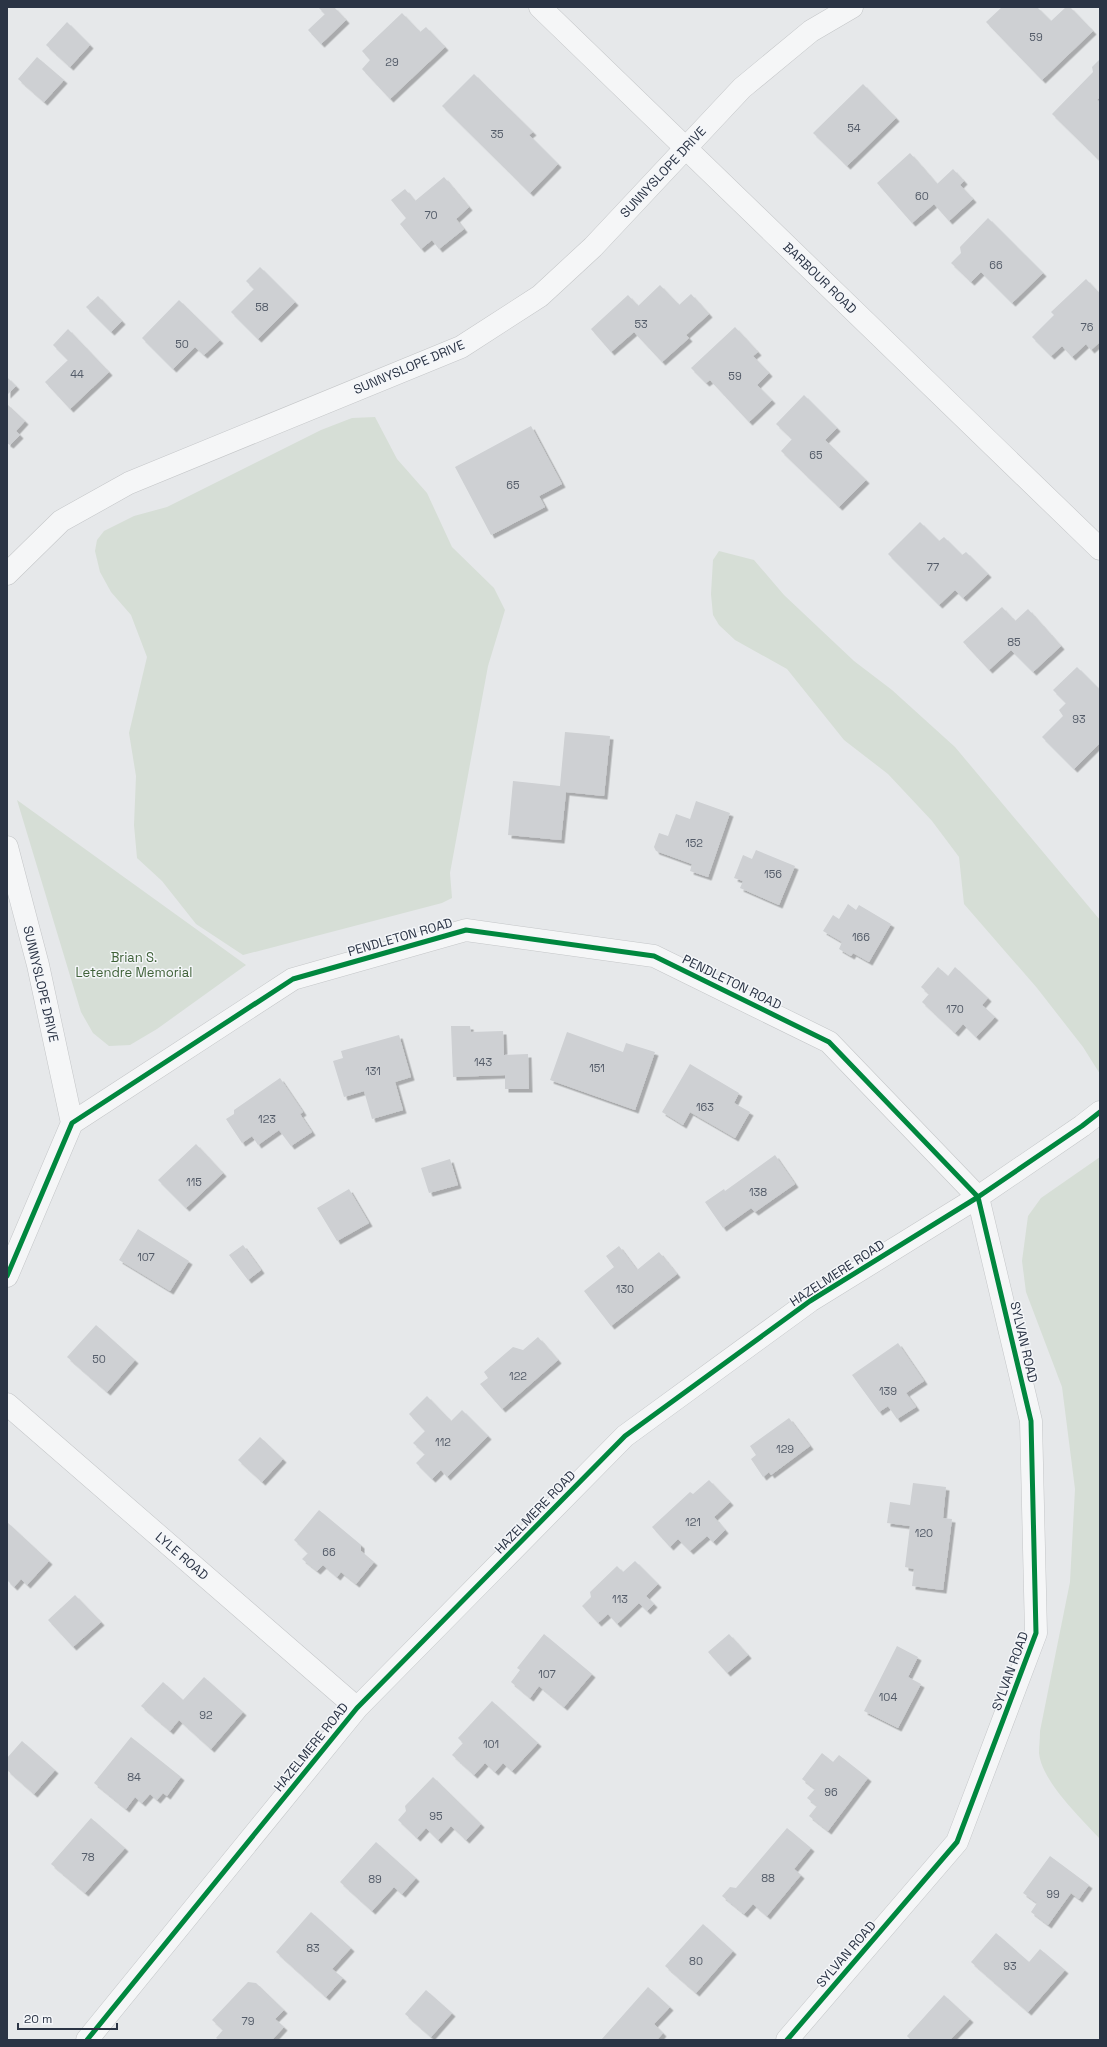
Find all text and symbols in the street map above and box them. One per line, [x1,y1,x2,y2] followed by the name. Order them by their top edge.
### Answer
[1029,30,1043,44] house number: 59
[385,55,399,69] house number: 29
[847,121,861,135] house number: 54
[616,123,710,221] street label: SUNNYSLOPE DRIVE
[490,127,504,141] house number: 35
[915,189,929,203] house number: 60
[424,208,438,222] house number: 70
[780,239,860,317] street label: BARBOUR ROAD
[989,258,1003,272] house number: 66
[255,300,269,314] house number: 58
[634,317,648,331] house number: 53
[1081,320,1094,334] house number: 76
[351,336,467,398] street label: SUNNYSLOPE DRIVE
[175,337,189,351] house number: 50
[70,367,84,381] house number: 44
[728,369,742,383] house number: 59
[809,448,823,462] house number: 65
[506,478,520,492] house number: 65
[927,560,939,574] house number: 77
[1007,635,1021,649] house number: 85
[1072,712,1086,726] house number: 93
[685,836,703,850] house number: 152
[764,867,782,881] house number: 156
[346,914,454,960] street label: PENDLETON ROAD
[19,924,63,1044] street label: SUNNYSLOPE DRIVE
[852,930,870,944] house number: 166
[76,949,192,981] park label: Brian S. Letendre Memorial
[680,951,784,1013] street label: PENDLETON ROAD
[946,1002,964,1016] house number: 170
[474,1055,492,1069] house number: 143
[589,1061,605,1075] house number: 151
[365,1064,381,1078] house number: 131
[696,1100,714,1114] house number: 163
[258,1112,276,1126] house number: 123
[186,1175,202,1189] house number: 115
[749,1185,767,1199] house number: 138
[786,1236,888,1310] street label: HAZELMERE ROAD
[137,1250,155,1264] house number: 107
[616,1282,634,1296] house number: 130
[1006,1300,1042,1384] street label: SYLVAN ROAD
[92,1352,106,1366] house number: 50
[509,1369,527,1383] house number: 122
[879,1384,897,1398] house number: 139
[435,1435,451,1449] house number: 112
[776,1442,794,1456] house number: 129
[491,1467,579,1557] street label: HAZELMERE ROAD
[685,1515,701,1529] house number: 121
[915,1526,933,1540] house number: 120
[152,1528,212,1584] street label: LYLE ROAD
[322,1545,336,1559] house number: 66
[612,1592,628,1606] house number: 113
[988,1629,1032,1713] street label: SYLVAN ROAD
[538,1667,556,1681] house number: 107
[879,1690,897,1704] house number: 104
[270,1699,352,1795] street label: HAZELMERE ROAD
[199,1708,213,1722] house number: 92
[483,1737,499,1751] house number: 101
[127,1770,141,1784] house number: 84
[824,1785,838,1799] house number: 96
[429,1809,443,1823] house number: 95
[81,1850,95,1864] house number: 78
[761,1871,775,1885] house number: 88
[368,1872,382,1886] house number: 89
[1046,1887,1060,1901] house number: 99
[812,1917,880,1991] street label: SYLVAN ROAD
[306,1941,320,1955] house number: 83
[689,1954,703,1968] house number: 80
[1003,1959,1017,1973] house number: 93
[18,2005,117,2031] scale bar
[24,2011,52,2027] text: 20 m
[242,2014,255,2028] house number: 79

